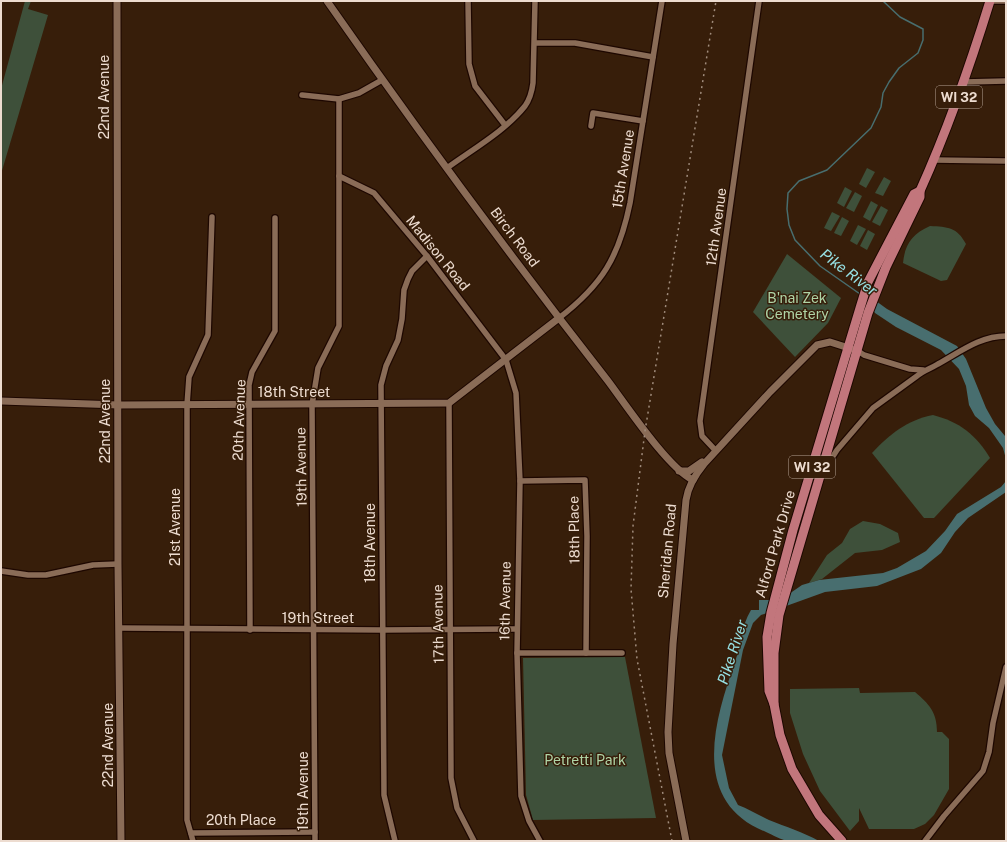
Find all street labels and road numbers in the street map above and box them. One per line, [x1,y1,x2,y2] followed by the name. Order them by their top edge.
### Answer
[96,55,112,139] street label: 22nd Avenue
[936,86,982,108] road number: WI 32
[609,128,637,210] street label: 15th Avenue
[703,187,729,267] street label: 12th Avenue
[487,204,543,270] street label: Birch Road
[403,212,473,294] street label: Madison Road
[97,379,113,463] street label: 22nd Avenue
[230,379,248,461] street label: 20th Avenue
[258,384,330,400] street label: 18th Street
[292,427,310,507] street label: 19th Avenue
[789,456,835,478] road number: WI 32
[167,488,183,566] street label: 21st Avenue
[752,488,798,600] street label: Alford Park Drive
[565,496,583,564] street label: 18th Place
[362,503,378,583] street label: 18th Avenue
[655,503,679,599] street label: Sheridan Road
[496,561,514,641] street label: 16th Avenue
[429,584,447,664] street label: 17th Avenue
[282,610,354,626] street label: 19th Street
[100,703,116,787] street label: 22nd Avenue
[295,751,311,831] street label: 19th Avenue
[206,812,276,828] street label: 20th Place

